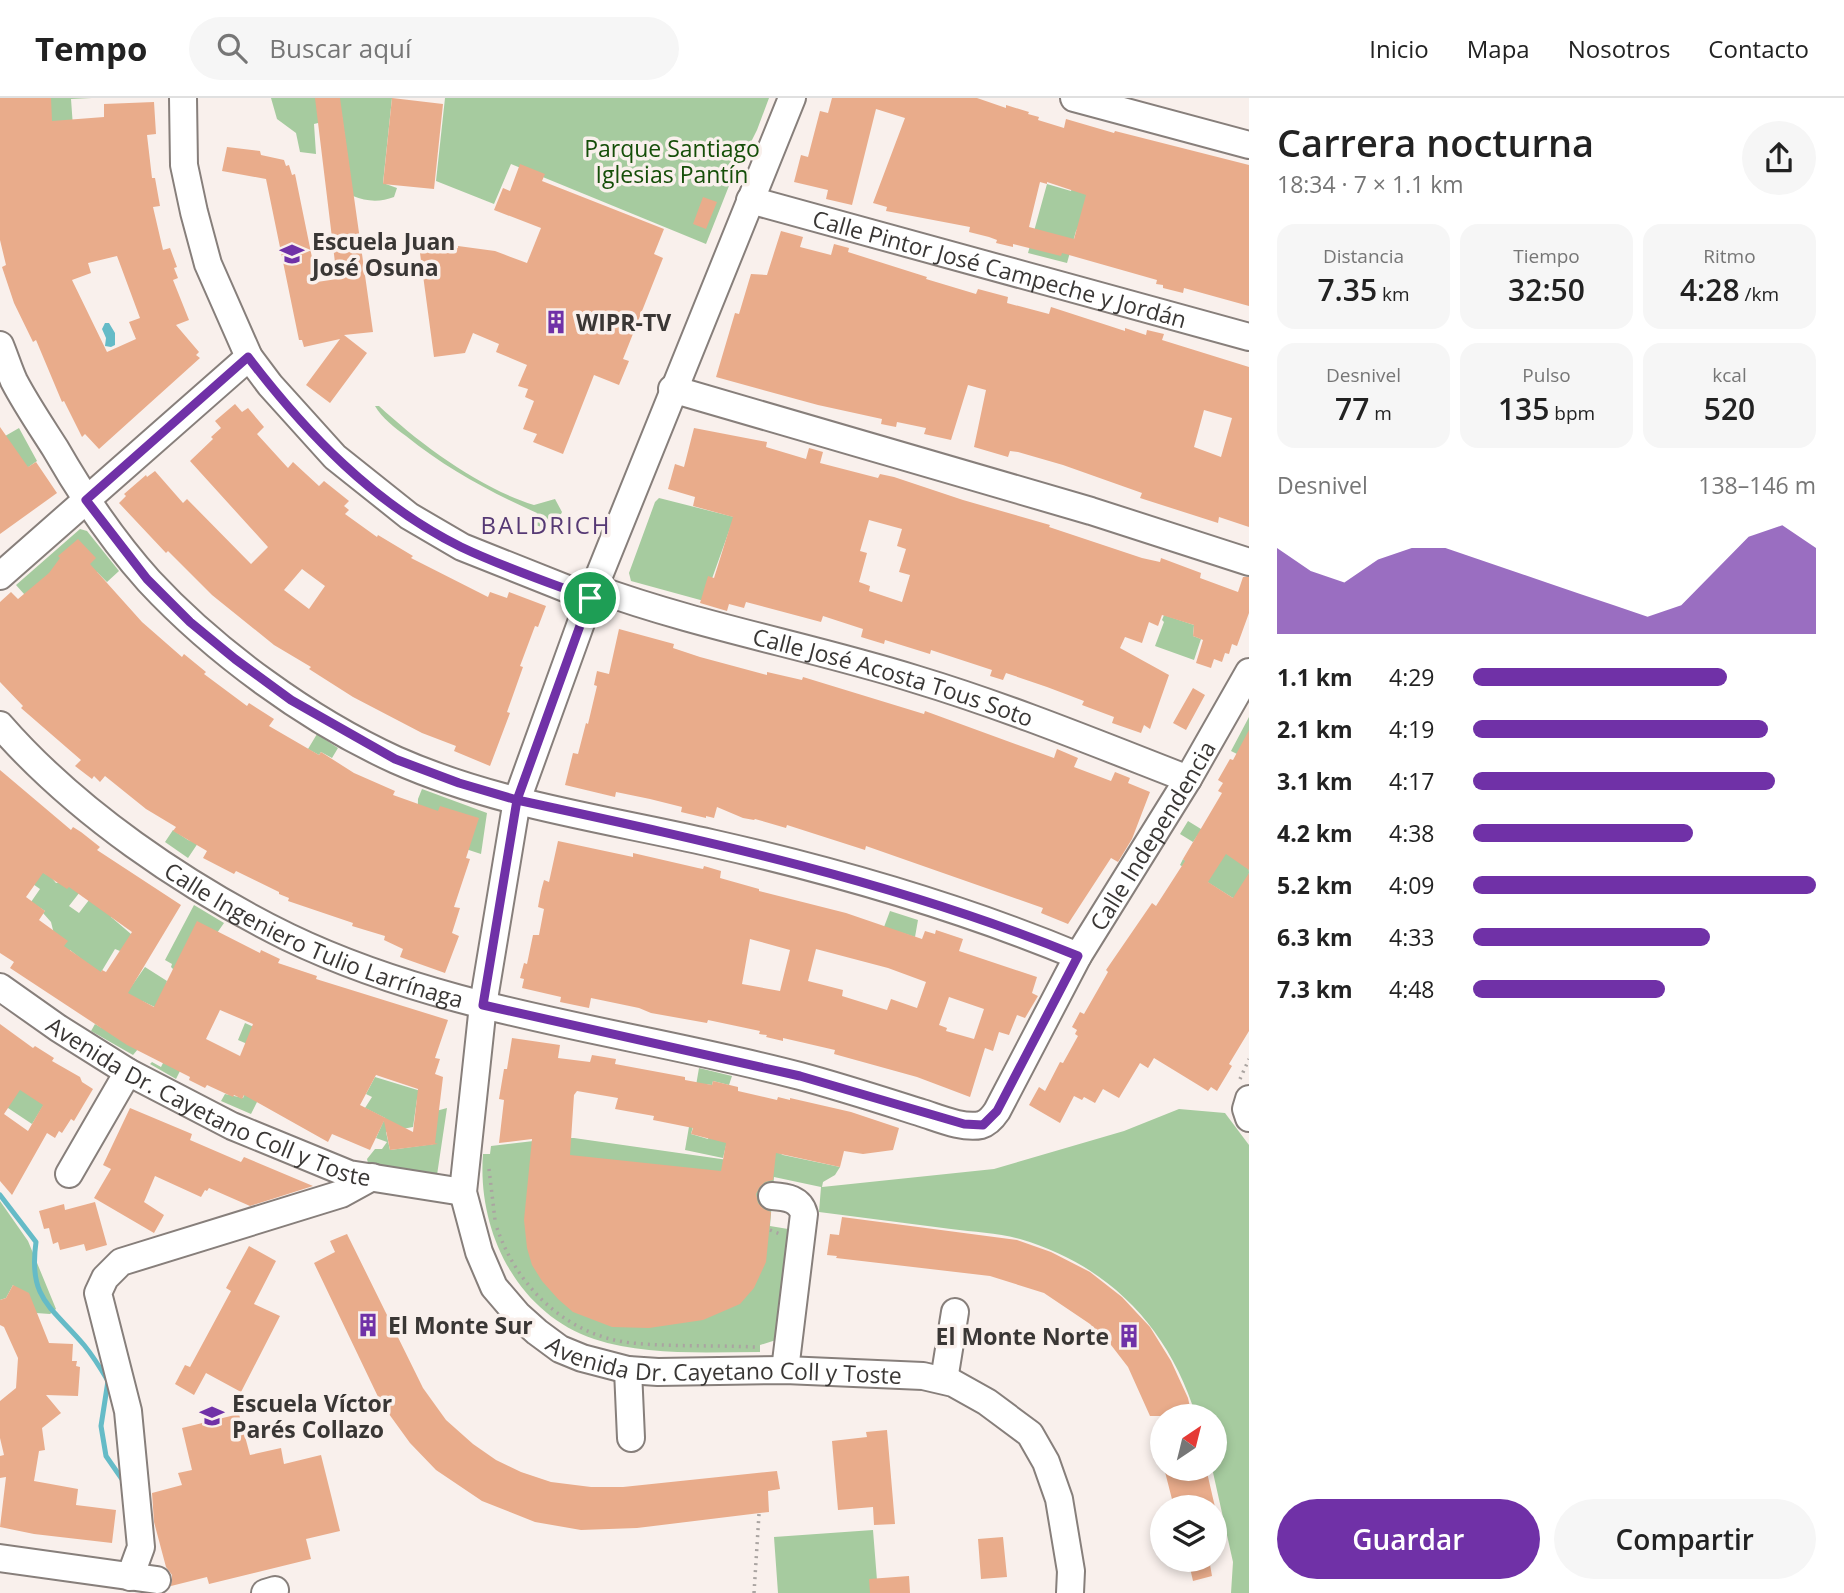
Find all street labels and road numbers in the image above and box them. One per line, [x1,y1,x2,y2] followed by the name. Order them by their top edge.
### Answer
[809,202,1190,335] street label: Calle Pintor José Campeche y Jordán
[750,620,1038,734] street label: Calle José Acosta Tous Soto
[1082,735,1223,936] street label: Calle Independencia
[158,854,467,1015] street label: Calle Ingeniero Tulio Larrínaga
[40,1009,373,1193] street label: Avenida Dr. Cayetano Coll y Toste
[540,1328,902,1391] street label: Avenida Dr. Cayetano Coll y Toste

